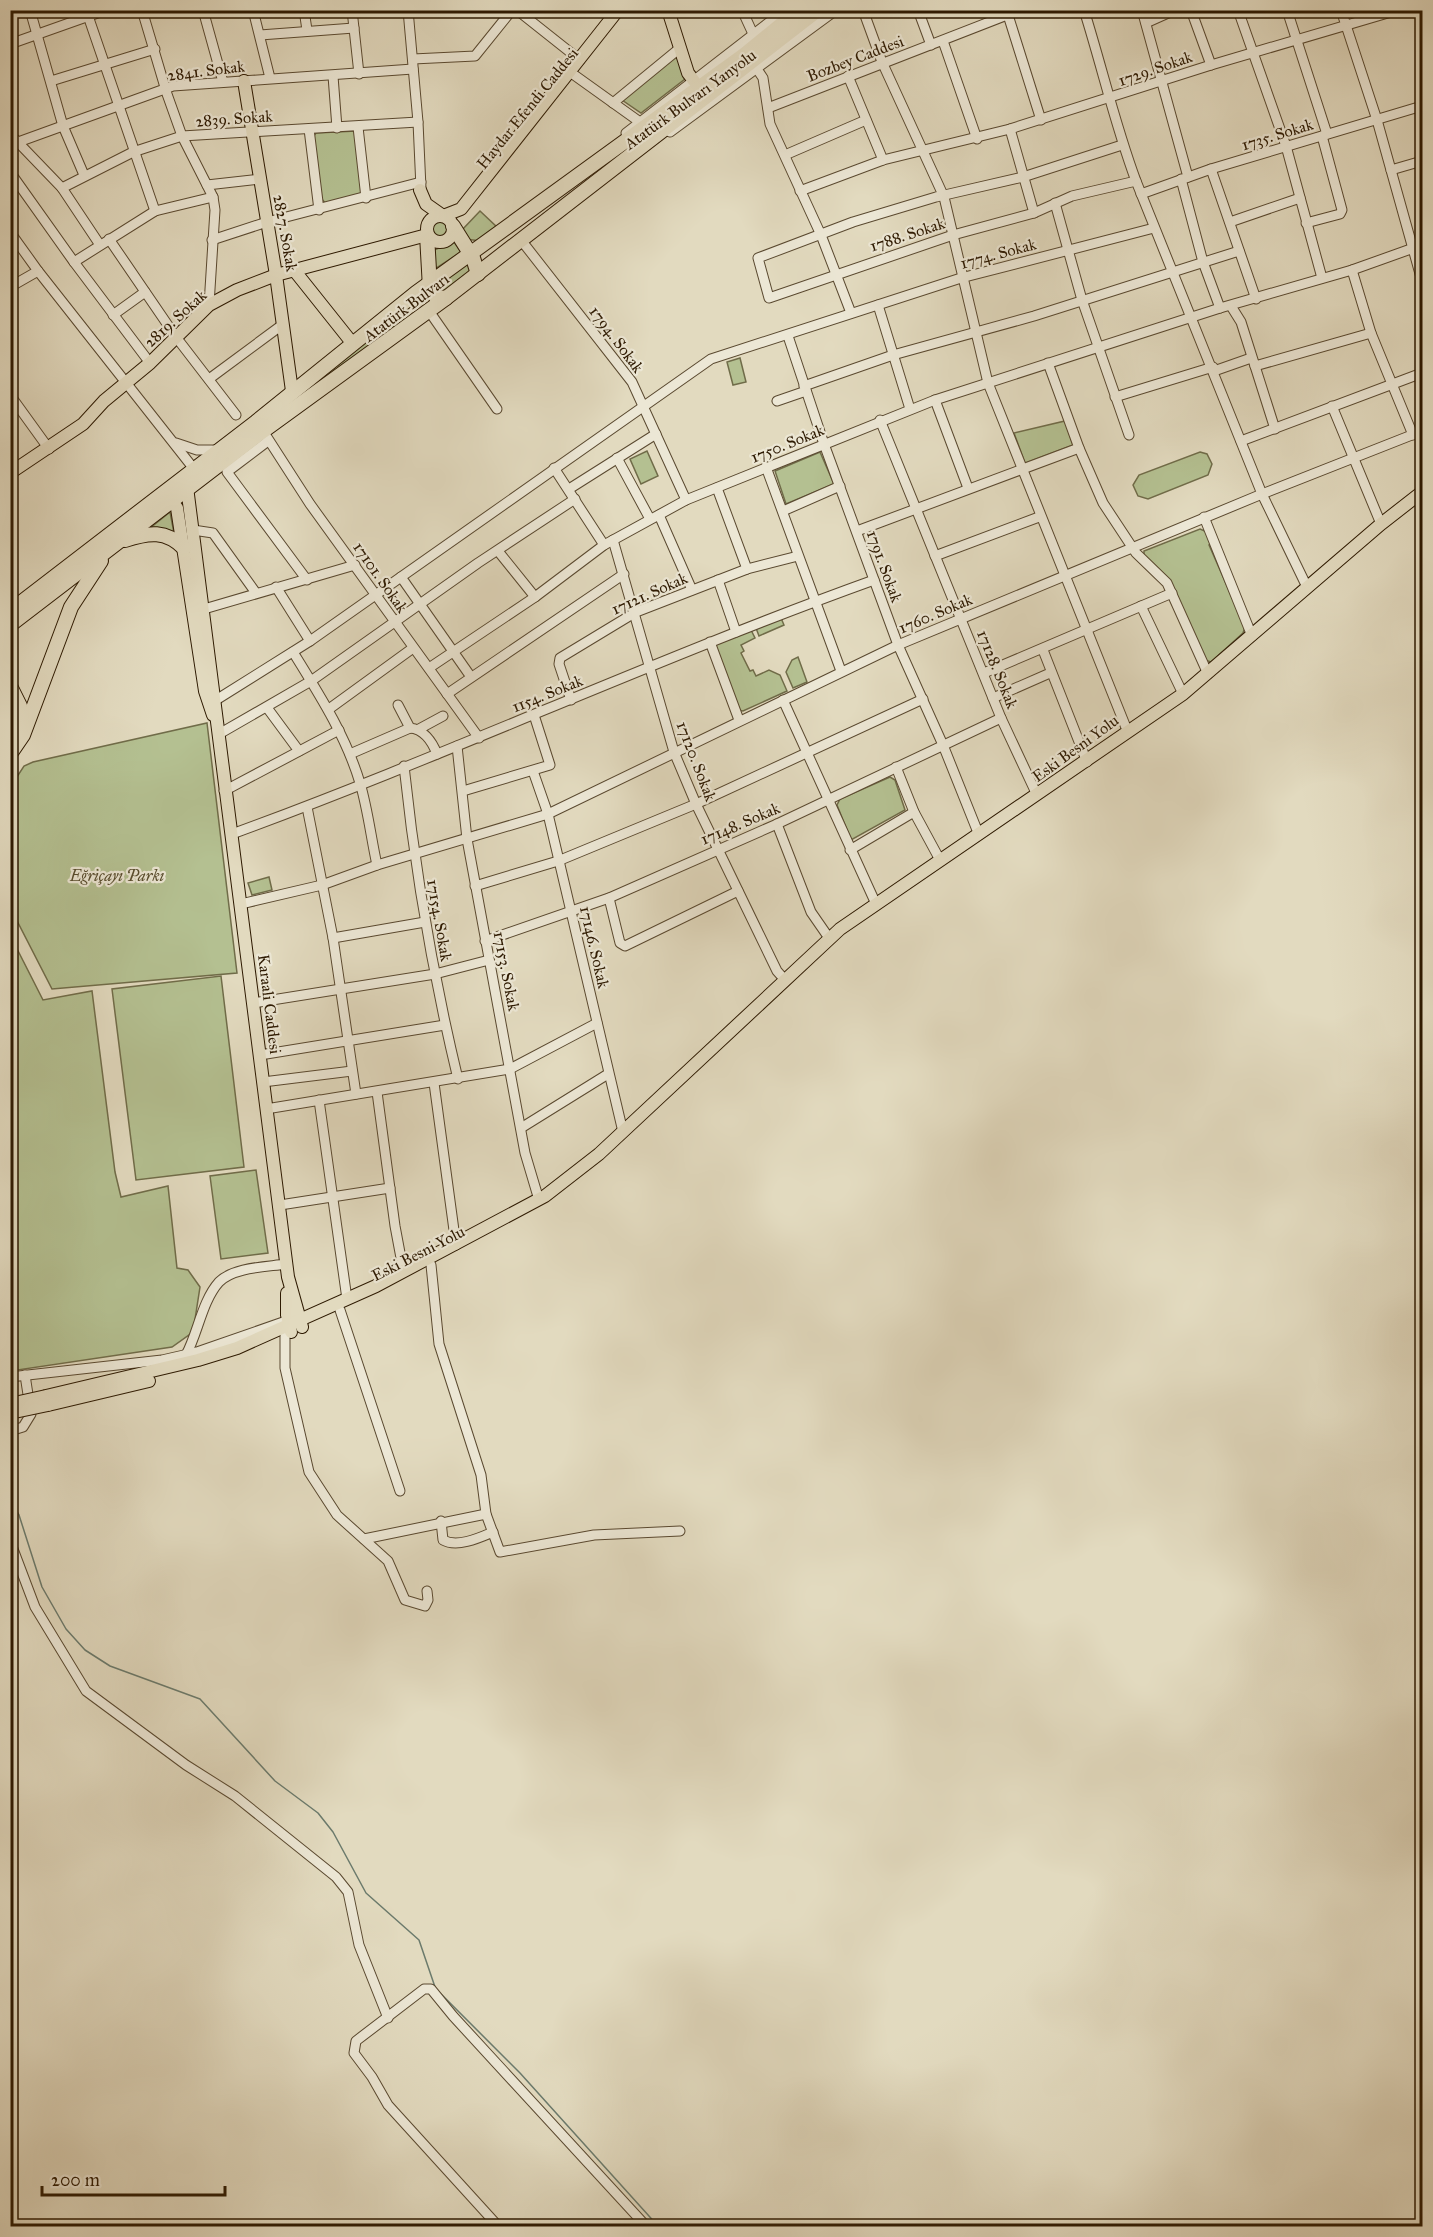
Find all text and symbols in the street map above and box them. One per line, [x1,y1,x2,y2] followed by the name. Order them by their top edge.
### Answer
[804,31,907,86] street label: Bozbey Caddesi
[473,43,583,173] street label: Haydar Efendi Caddesi
[620,45,760,154] street label: Atatürk Bulvarı Yanyolu
[1116,47,1195,90] street label: 1729. Sokak
[167,56,246,85] street label: 2841. Sokak
[195,106,274,131] street label: 2839. Sokak
[1239,114,1316,154] street label: 1735. Sokak
[269,193,302,274] street label: 2827. Sokak
[867,213,948,255] street label: 1788. Sokak
[958,234,1039,273] street label: 1774. Sokak
[359,269,453,346] street label: Atatürk Bulvarı
[140,285,211,351] street label: 2819. Sokak
[585,302,648,377] street label: 1794. Sokak
[748,420,827,467] street label: 1750. Sokak
[863,528,907,605] street label: 1791. Sokak
[349,538,412,617] street label: 17101. Sokak
[608,568,691,619] street label: 17121. Sokak
[896,589,975,637] street label: 1760. Sokak
[973,627,1022,712] street label: 17128. Sokak
[509,670,586,716] street label: 1154. Sokak
[1028,710,1123,786] street label: Eski Besni Yolu
[673,719,721,804] street label: 17120. Sokak
[698,798,783,849] street label: 17148. Sokak
[69,866,165,885] park label: Eğriçayı Parkı
[423,878,456,963] street label: 17154. Sokak
[576,904,613,991] street label: 17146. Sokak
[489,930,524,1013] street label: 17153. Sokak
[254,953,285,1056] street label: Karaali Caddesi
[368,1222,468,1285] street label: Eski Besni Yolu
[42,2159,225,2197] scale bar
[51,2169,100,2191] text: 200 m

